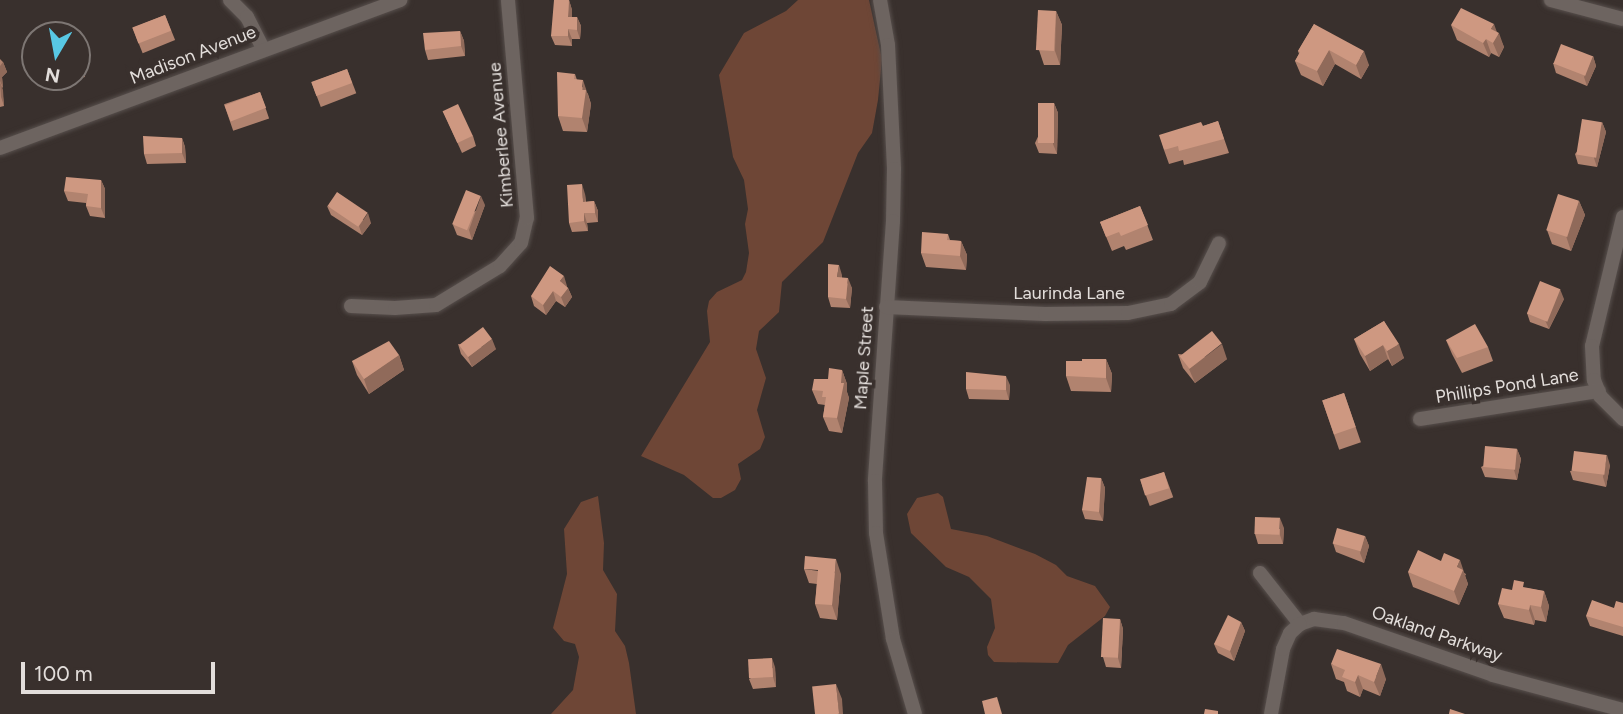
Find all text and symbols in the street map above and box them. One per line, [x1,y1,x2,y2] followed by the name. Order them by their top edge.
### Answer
[21,21,91,91] north arrow
[127,21,259,89] street label: Madison Avenue
[484,61,518,209] street label: Kimberlee Avenue
[43,63,62,88] text: N
[1013,282,1125,304] street label: Laurinda Lane
[850,306,878,410] street label: Maple Street
[1434,364,1580,408] street label: Phillips Pond Lane
[1369,602,1505,666] street label: Oakland Parkway
[24,648,219,692] scale bar
[34,661,93,686] text: 100 m

